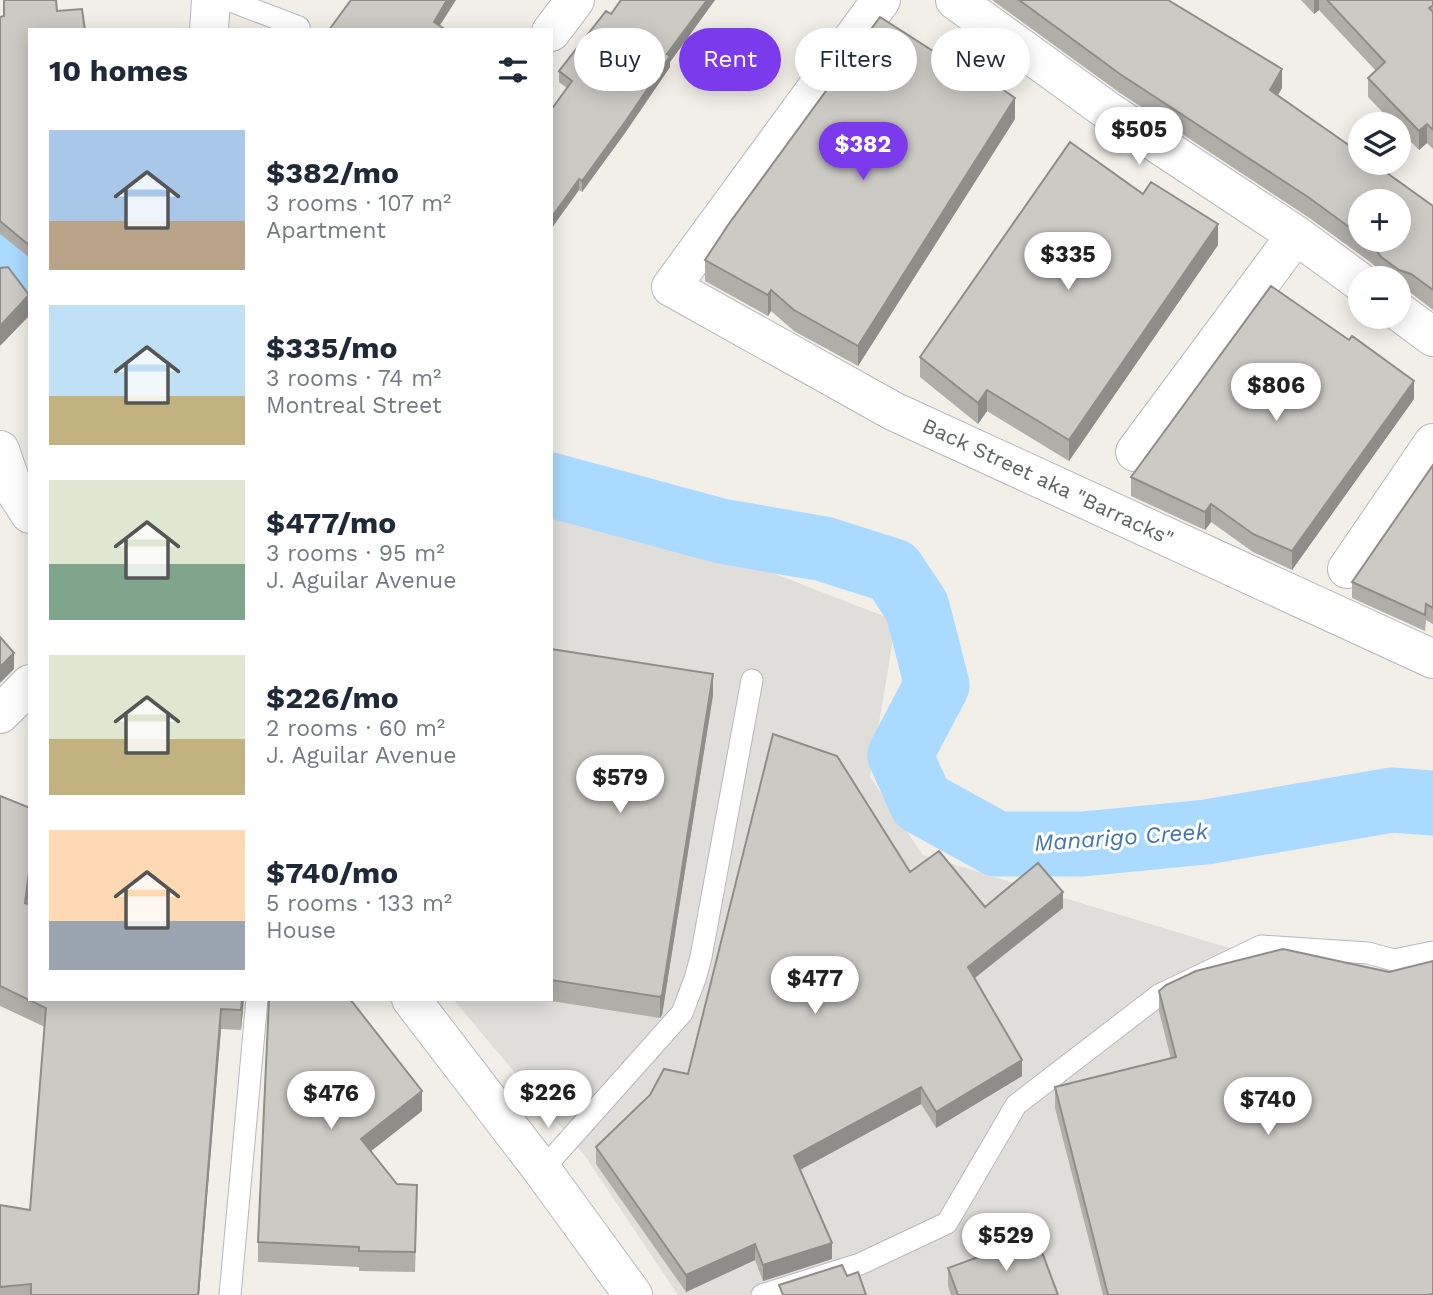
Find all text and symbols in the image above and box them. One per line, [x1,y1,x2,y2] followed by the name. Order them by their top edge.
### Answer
[574,28,665,91] chip: Buy
[679,28,781,91] chip: Rent
[795,28,917,91] chip: Filters
[931,28,1030,91] chip: New
[494,51,532,89] icon: filters
[49,53,188,88] text: 10 homes
[1098,108,1180,167] pin: $505
[1348,112,1411,329] map controls
[1348,112,1411,175] button: layers
[1111,116,1167,143] text: $505
[822,122,904,182] pin: $382
[835,131,891,158] text: $382
[266,155,399,190] text: $382/mo
[105,158,189,242] icon: home
[1348,189,1411,252] button: +
[266,190,452,217] text: 3 rooms · 107 m²
[266,217,386,244] text: Apartment
[1027,232,1109,292] pin: $335
[1040,241,1096,268] text: $335
[1348,266,1411,329] button: −
[266,330,398,365] text: $335/mo
[105,333,189,417] icon: home
[1235,364,1317,423] pin: $806
[266,365,441,392] text: 3 rooms · 74 m²
[1247,372,1305,399] text: $806
[266,392,442,419] text: Montreal Street
[919,412,1178,551] street label: Back Street aka "Barracks"
[266,505,396,540] text: $477/mo
[105,508,189,592] icon: home
[266,540,445,567] text: 3 rooms · 95 m²
[266,567,456,594] text: J. Aguilar Avenue
[266,680,399,715] text: $226/mo
[105,683,189,767] icon: home
[266,715,445,742] text: 2 rooms · 60 m²
[266,742,456,769] text: J. Aguilar Avenue
[579,756,661,815] pin: $579
[592,764,648,791] text: $579
[1033,818,1210,857] water label: Manarigo Creek
[266,855,398,890] text: $740/mo
[105,858,189,942] icon: home
[266,890,452,917] text: 5 rooms · 133 m²
[266,917,336,944] text: House
[774,956,856,1016] pin: $477
[787,965,843,992] text: $477
[507,1070,589,1130] pin: $226
[290,1072,372,1131] pin: $476
[1227,1078,1309,1137] pin: $740
[520,1079,576,1106] text: $226
[303,1080,359,1107] text: $476
[1240,1086,1296,1113] text: $740
[965,1214,1047,1273] pin: $529
[978,1222,1034,1249] text: $529

